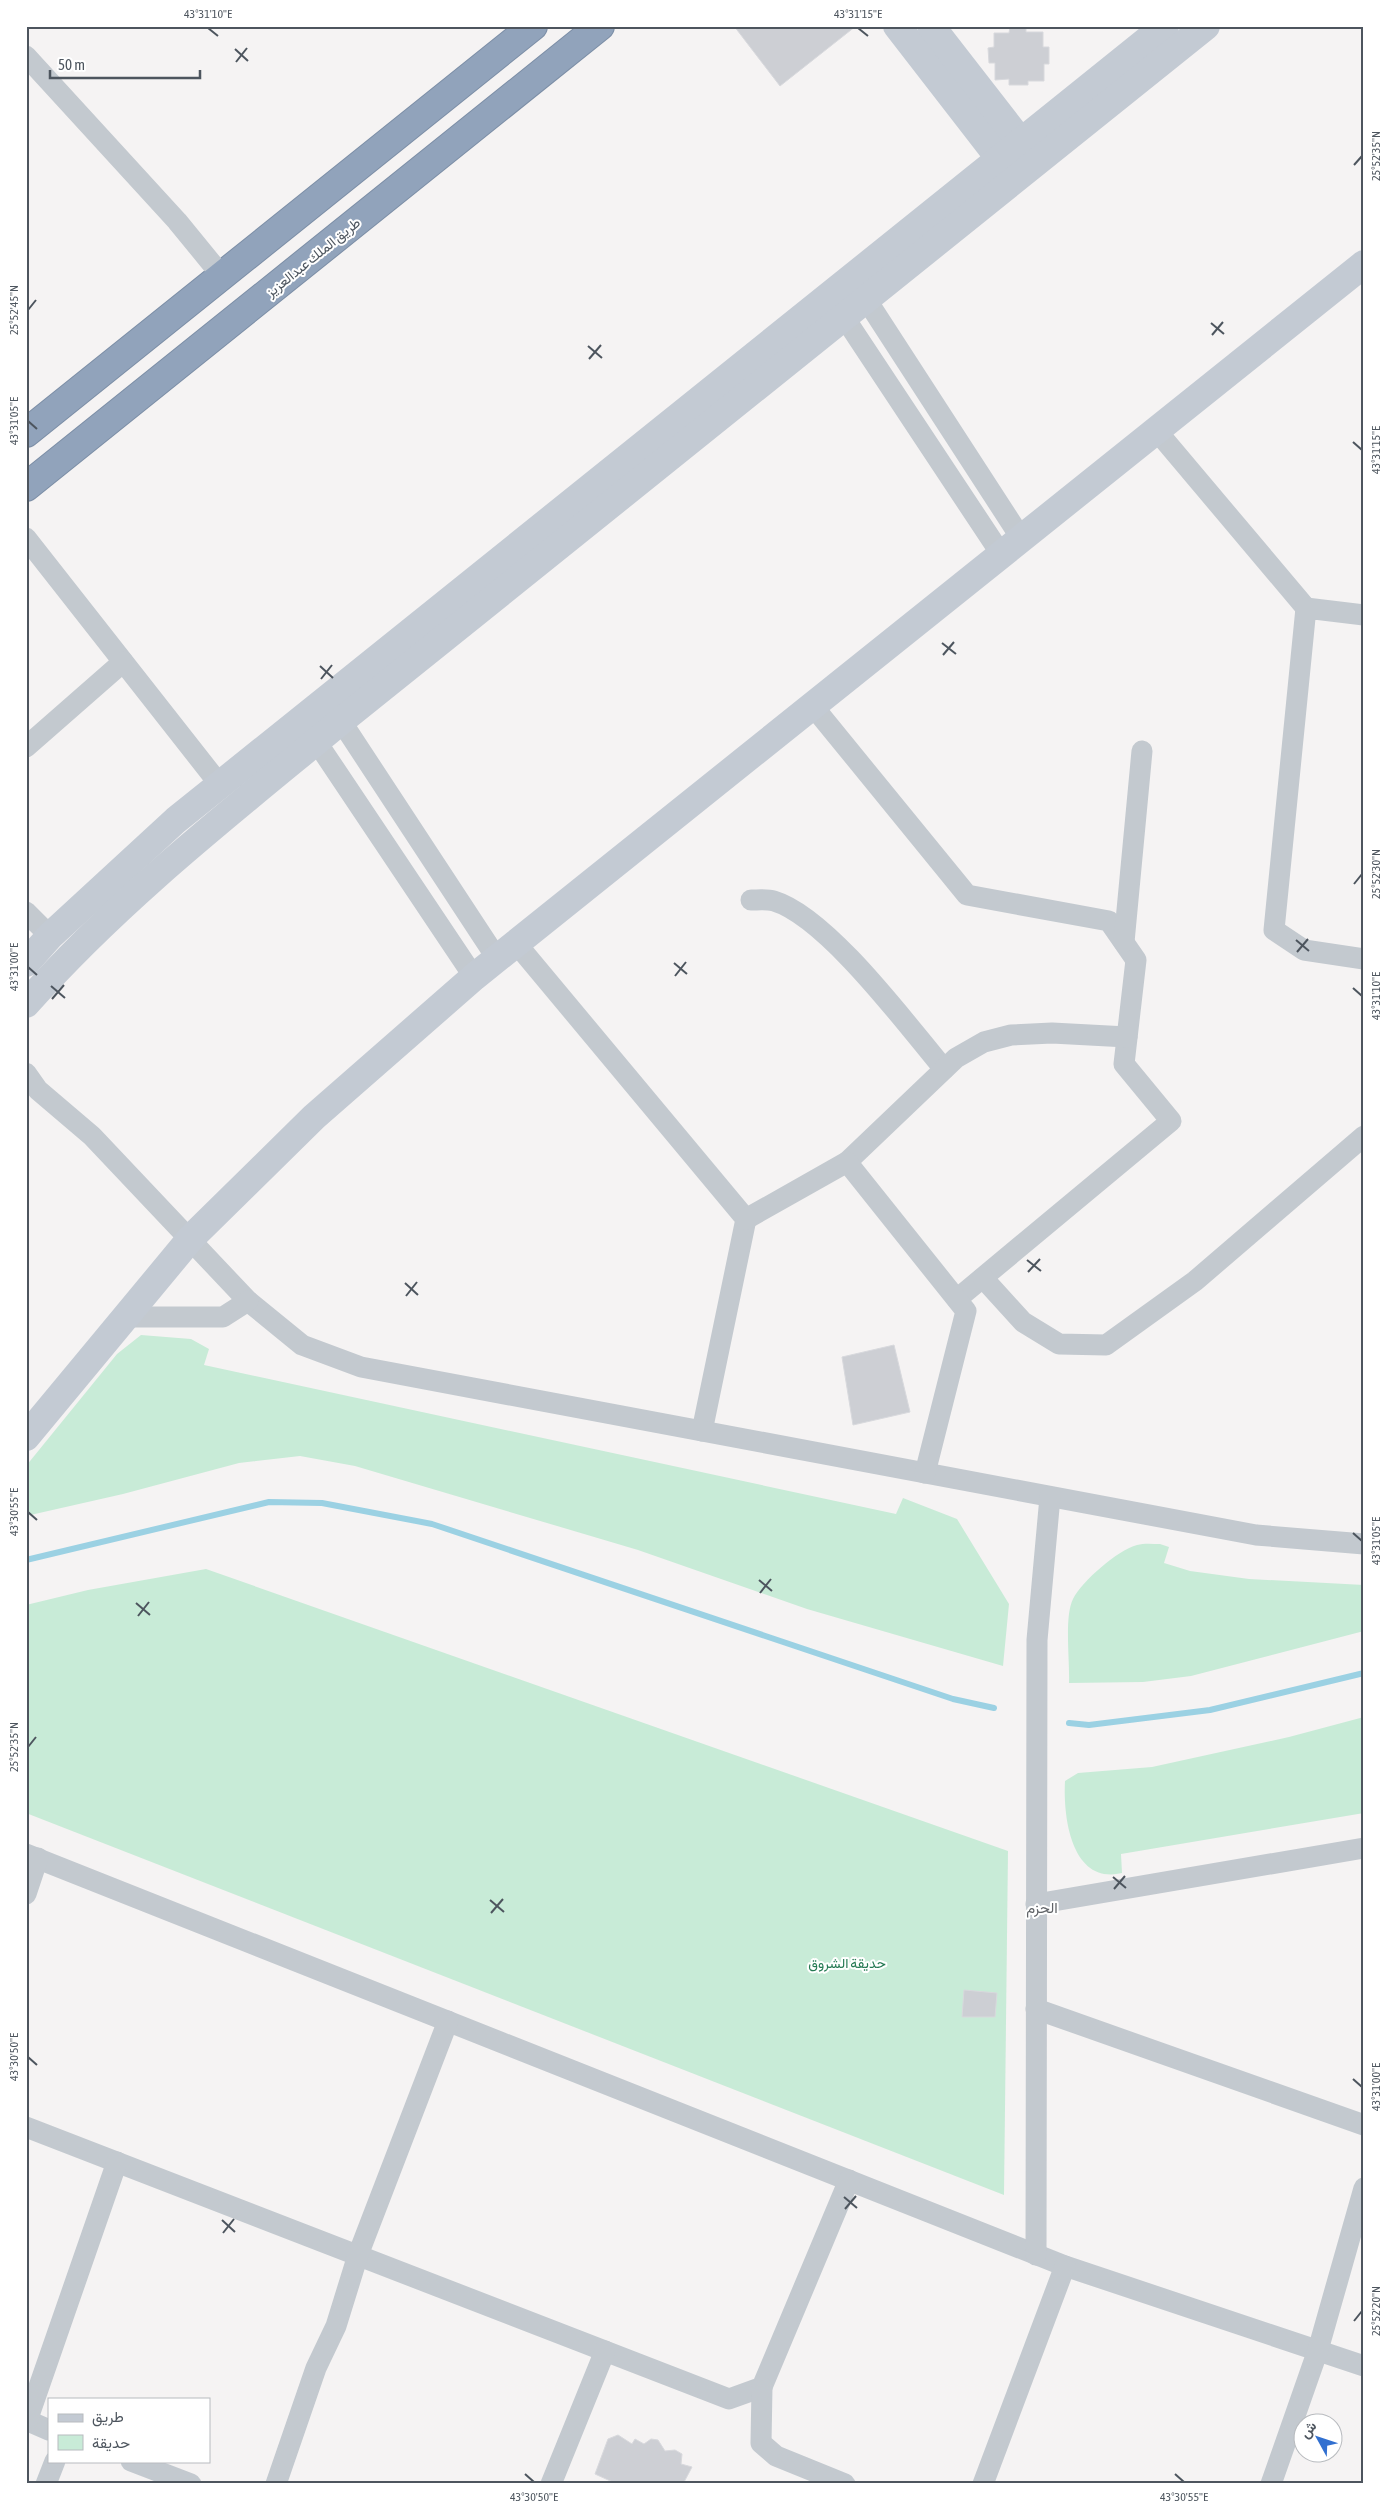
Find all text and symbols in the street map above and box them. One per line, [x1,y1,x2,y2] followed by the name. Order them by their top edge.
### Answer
[184,7,232,21] text: 43°31'10"E
[834,7,882,21] text: 43°31'15"E
[50,48,200,80] scale bar
[58,56,85,73] text: 50 m
[1369,131,1383,181] text: 25°52'35"N
[262,214,364,301] street label: طريق الملك عبدالعزيز
[7,285,21,335] text: 25°52'45"N
[7,397,21,445] text: 43°31'05"E
[1369,426,1383,474] text: 43°31'15"E
[1369,849,1383,899] text: 25°52'30"N
[7,943,21,991] text: 43°31'00"E
[1369,972,1383,1020] text: 43°31'10"E
[7,1488,21,1536] text: 43°30'55"E
[1369,1517,1383,1565] text: 43°31'05"E
[7,1722,21,1772] text: 25°52'35"N
[1026,1899,1058,1918] district label: الحزم
[808,1955,886,1972] park label: حديقة الشروق
[7,2033,21,2081] text: 43°30'50"E
[1369,2063,1383,2111] text: 43°31'00"E
[1369,2286,1383,2336] text: 25°52'20"N
[48,2398,210,2462] legend
[92,2408,124,2427] text: طريق
[1292,2412,1342,2462] north arrow
[1297,2418,1320,2442] text: ش
[92,2434,130,2452] text: حديقة
[510,2490,558,2504] text: 43°30'50"E
[1160,2490,1208,2504] text: 43°30'55"E

